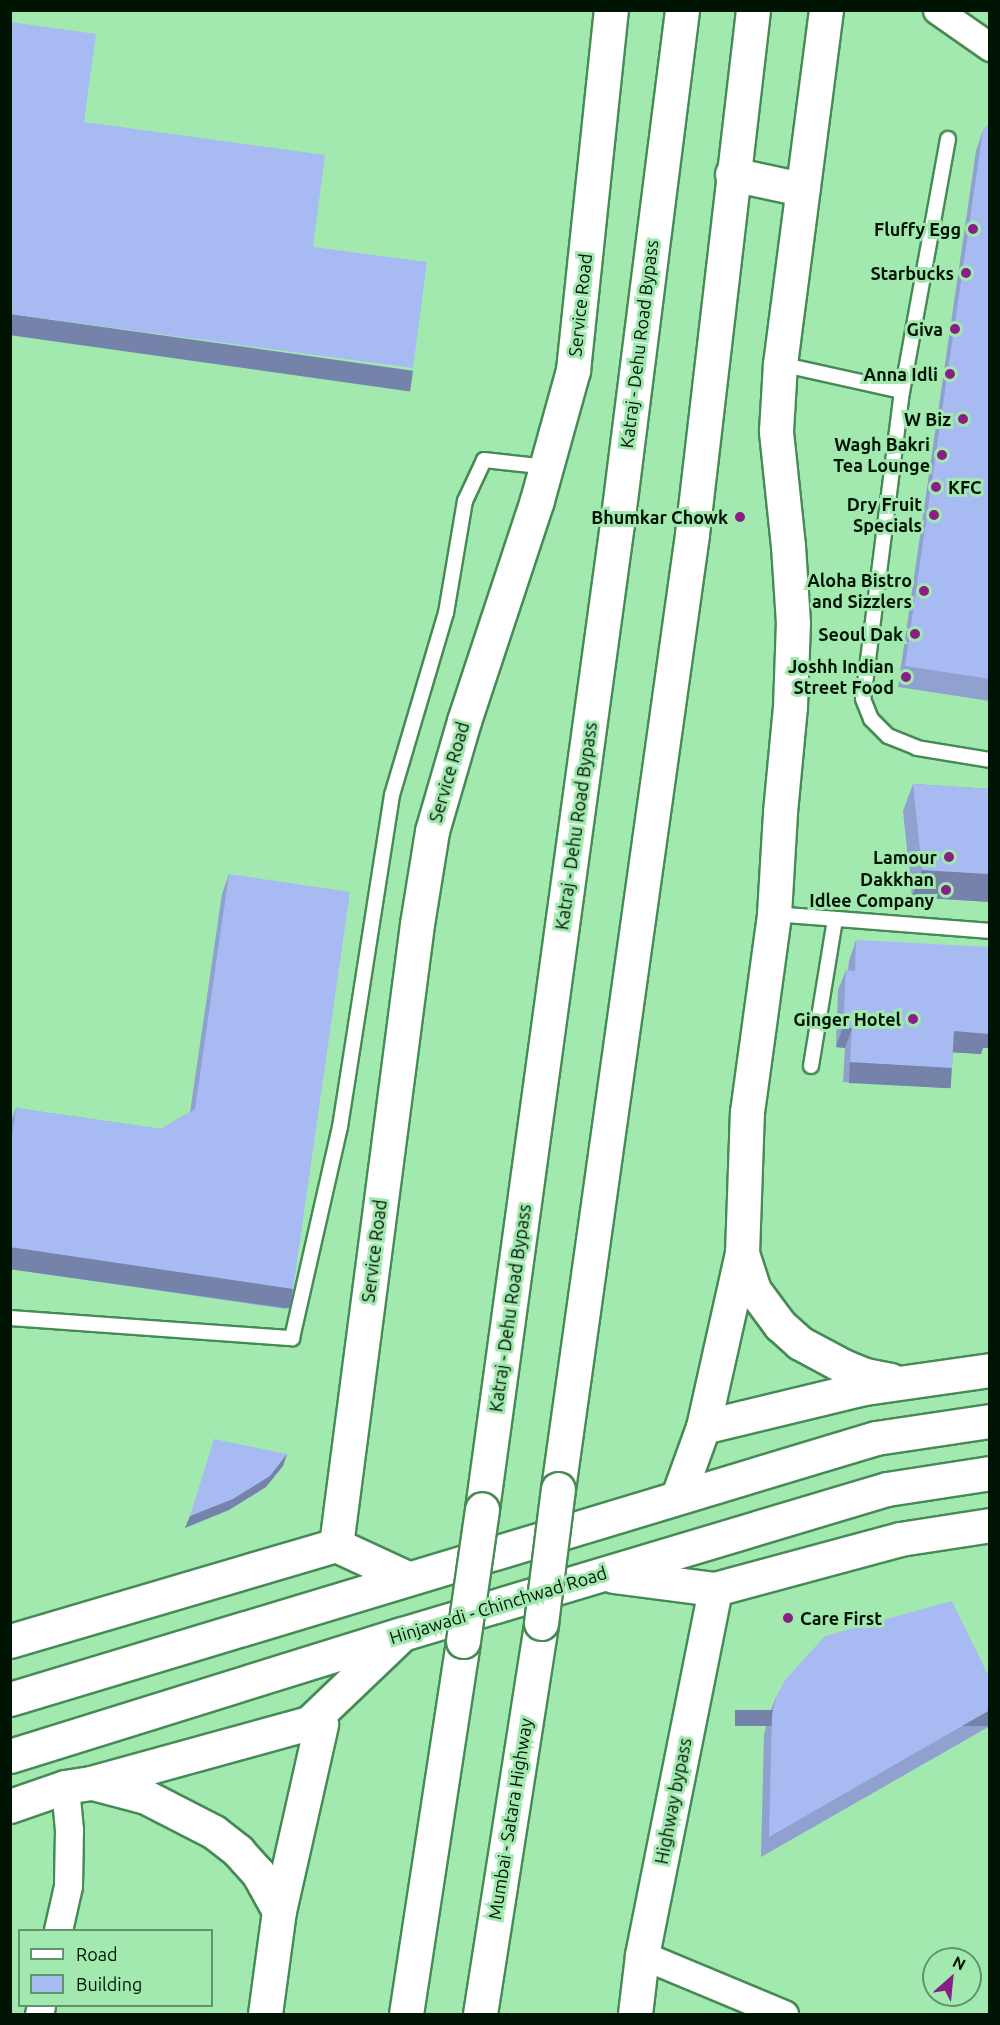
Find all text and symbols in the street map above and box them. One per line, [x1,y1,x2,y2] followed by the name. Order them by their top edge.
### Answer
[874,218,961,240] place label: Fluffy Egg
[966,222,980,236] marker: Fluffy Egg
[616,239,662,449] street label: Katraj - Dehu Road Bypass
[564,252,596,358] street label: Service Road
[870,262,954,284] place label: Starbucks
[959,266,973,280] marker: Starbucks
[907,318,943,340] place label: Giva
[948,322,962,336] marker: Giva
[864,363,938,385] place label: Anna Idli
[943,367,957,381] marker: Anna Idli
[904,408,951,430] place label: W Biz
[956,412,970,426] marker: W Biz
[833,434,930,476] place label: Wagh Bakri Tea Lounge
[935,448,949,462] marker: Wagh Bakri Tea Lounge
[948,476,981,498] place label: KFC
[929,480,943,494] marker: KFC
[847,494,922,536] place label: Dry Fruit Specials
[591,506,728,528] place label: Bhumkar Chowk
[927,508,941,522] marker: Dry Fruit Specials
[733,510,747,524] marker: Bhumkar Chowk
[807,570,912,612] place label: Aloha Bistro and Sizzlers
[917,584,931,598] marker: Aloha Bistro and Sizzlers
[818,623,903,645] place label: Seoul Dak
[908,627,922,641] marker: Seoul Dak
[788,656,894,698] place label: Joshh Indian Street Food
[899,670,913,684] marker: Joshh Indian Street Food
[424,719,474,825] street label: Service Road
[551,721,601,931] street label: Katraj - Dehu Road Bypass
[873,846,937,868] place label: Lamour
[942,850,956,864] marker: Lamour
[809,869,934,912] place label: Dakkhan Idlee Company
[939,883,953,897] marker: Dakkhan Idlee Company
[793,1008,901,1030] place label: Ginger Hotel
[906,1012,920,1026] marker: Ginger Hotel
[357,1198,391,1304] street label: Service Road
[485,1203,535,1413] street label: Katraj - Dehu Road Bypass
[387,1562,609,1648] street label: Hinjawadi - Chinchwad Road
[800,1607,882,1629] place label: Care First
[781,1611,795,1625] marker: Care First
[483,1717,537,1921] street label: Mumbai - Satara Highway
[650,1736,696,1866] street label: Highway bypass
[18,1929,213,2007] legend
[76,1944,118,1964] text: Road
[922,1947,982,2007] north arrow
[950,1952,969,1973] text: N
[76,1974,142,1994] text: Building

